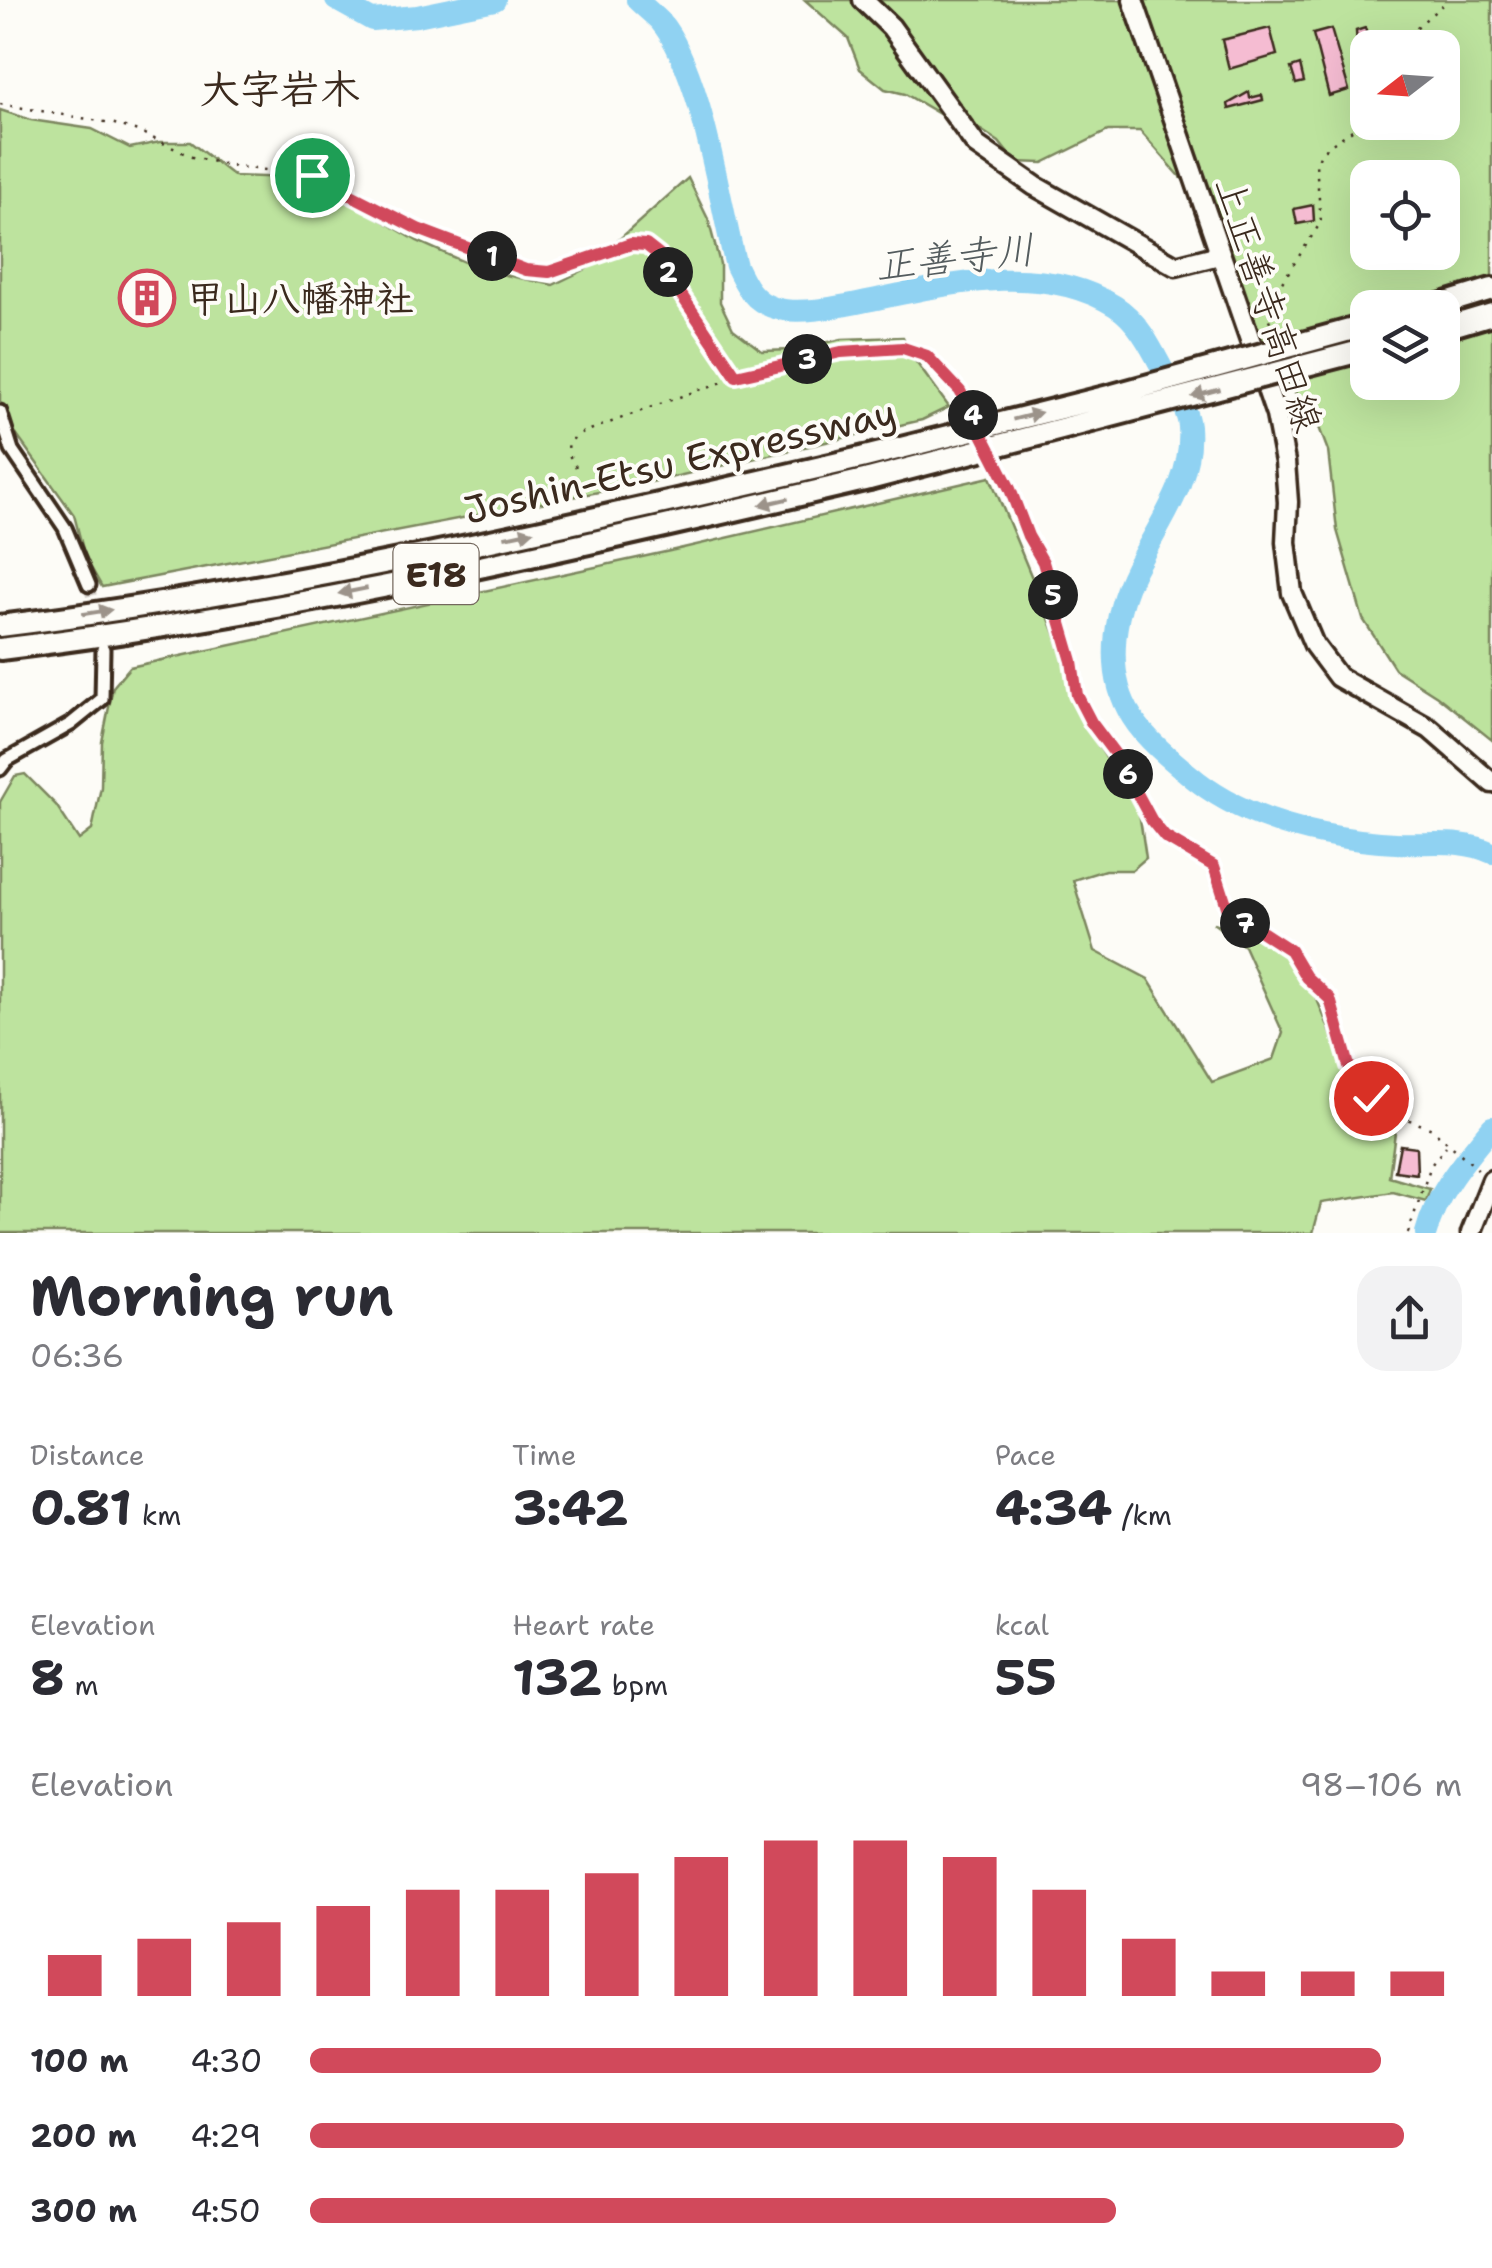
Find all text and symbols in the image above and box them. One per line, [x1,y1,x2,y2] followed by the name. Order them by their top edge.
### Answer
[1350,30,1460,140] north arrow
[1350,30,1460,400] map controls
[200,62,360,116] district label: 大字岩木
[270,133,355,218] pin
[285,148,340,203] icon: arrive
[1350,160,1460,270] button: locate
[1204,170,1334,438] street label: 上正善寺高田線
[873,222,1037,292] water label: 正善寺川
[467,231,517,281] pin: 1
[486,237,498,275] text: 1
[643,247,693,297] pin: 2
[658,253,678,291] text: 2
[117,268,177,328] building icon: 甲山八幡神社
[186,273,414,324] place label: 甲山八幡神社
[1350,290,1460,400] button: layers
[782,334,832,384] pin: 3
[797,340,817,378] text: 3
[1190,385,1221,401] one-way arrow
[459,386,901,536] street label: Joshin-Etsu Expressway
[948,390,998,440] pin: 4
[963,396,983,434] text: 4
[1012,408,1043,423] one-way arrow
[758,495,789,510] one-way arrow
[504,525,535,541] one-way arrow
[394,544,478,604] road number: E18
[1028,570,1078,620] pin: 5
[1044,576,1062,614] text: 5
[337,584,368,599] one-way arrow
[81,604,113,619] one-way arrow
[1103,749,1153,799] pin: 6
[1118,755,1138,793] text: 6
[1220,898,1270,948] pin: 7
[1235,904,1255,942] text: 7
[1329,1056,1414,1141] pin
[1344,1071,1399,1126] icon: check
[30,1259,394,1333] text: Morning run
[1357,1266,1462,1371] button: share
[30,1334,124,1377] text: 06:36
[30,1436,145,1474] text: Distance
[512,1436,577,1474] text: Time
[995,1436,1056,1474] text: Pace
[30,1474,132,1541] text: 0.81
[512,1474,628,1541] text: 3:42
[995,1474,1112,1541] text: 4:34
[132,1496,181,1534] text: km
[1112,1496,1172,1534] text: /km
[30,1606,155,1644] text: Elevation
[512,1606,655,1644] text: Heart rate
[995,1606,1049,1644] text: kcal
[30,1644,65,1711] text: 8
[512,1644,602,1711] text: 132
[995,1644,1057,1711] text: 55
[65,1666,99,1704] text: m
[602,1666,668,1704] text: bpm
[30,1763,173,1806] text: Elevation
[1300,1763,1462,1806] text: 98–106 m
[30,2039,129,2082] text: 100 m
[190,2039,262,2082] text: 4:30
[30,2114,137,2157] text: 200 m
[190,2114,261,2157] text: 4:29
[30,2189,137,2232] text: 300 m
[190,2189,261,2232] text: 4:50

